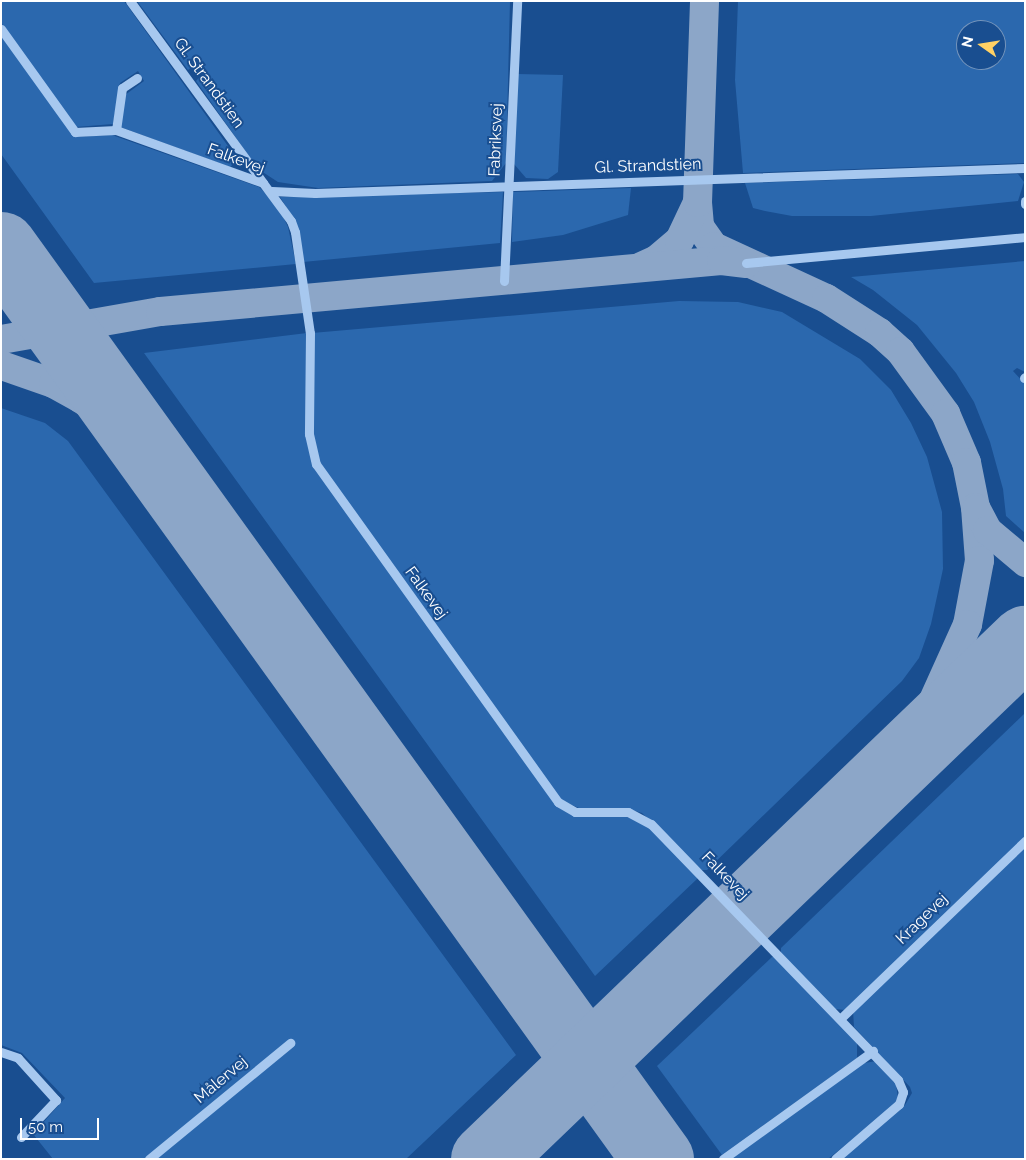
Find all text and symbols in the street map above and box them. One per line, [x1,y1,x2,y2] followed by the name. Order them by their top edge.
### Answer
[956,20,1006,70] north arrow
[170,34,248,132] street label: Gl. Strandstien
[958,35,976,49] text: N
[485,103,507,177] street label: Fabriksvej
[205,140,267,178] street label: Falkevej
[594,155,702,177] street label: Gl. Strandstien
[401,563,451,623] street label: Falkevej
[697,848,753,904] street label: Falkevej
[892,890,952,948] street label: Kragevej
[191,1052,251,1108] street label: Målervej
[22,1108,101,1140] scale bar
[28,1118,63,1136] text: 50 m

